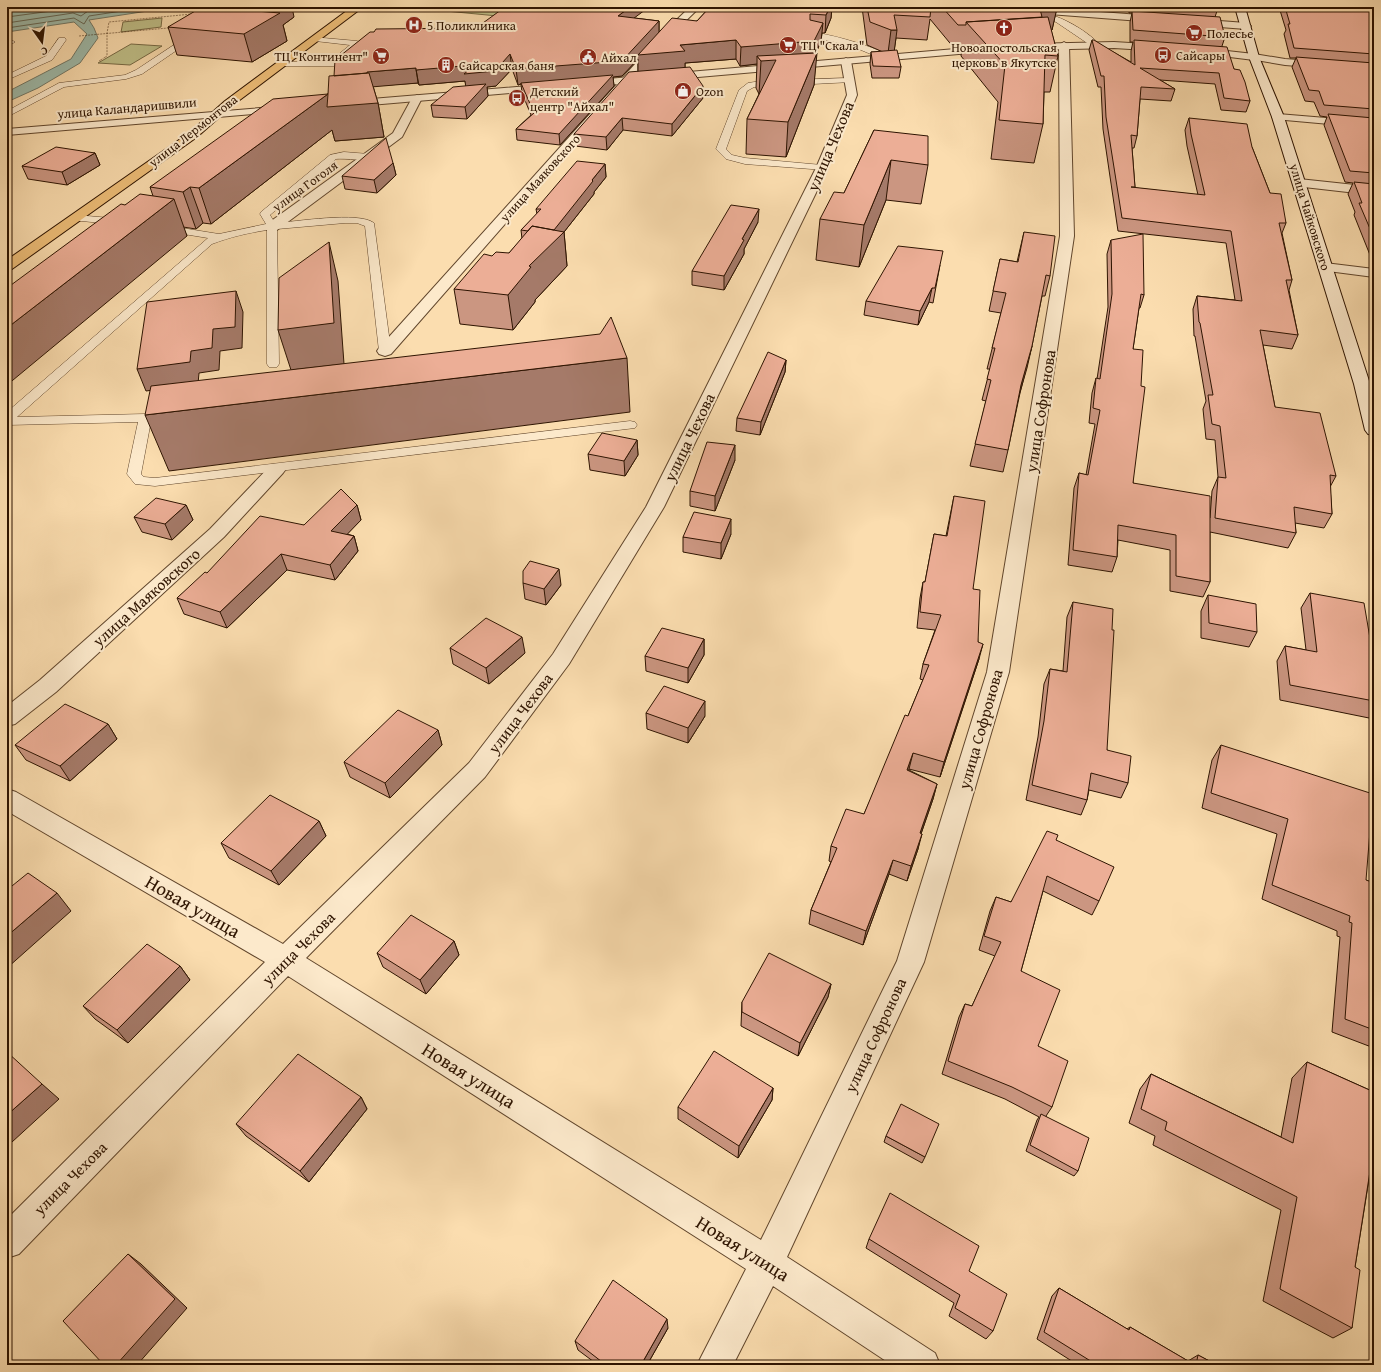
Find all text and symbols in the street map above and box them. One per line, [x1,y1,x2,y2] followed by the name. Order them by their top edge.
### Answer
[404,15,424,35] hospital icon: 5 Поликлиника
[427,16,517,35] place label: 5 Поликлиника
[994,18,1014,38] church icon: Новоапостольская церковь в Якутске
[22,22,62,62] north arrow
[1184,23,1204,43] supermarket icon: Полесье
[1207,24,1253,43] place label: Полесье
[778,35,798,55] supermarket icon: ТЦ "Скала"
[801,36,864,55] place label: ТЦ "Скала"
[951,38,1057,72] place label: Новоапостольская церковь в Якутске
[39,43,49,60] text: С
[1153,45,1173,65] bus stop icon: Сайсары
[371,46,391,66] supermarket icon: ТЦ "Континент"
[1176,46,1225,65] place label: Сайсары
[274,47,368,66] place label: ТЦ "Континент"
[578,47,598,67] public building icon: Айхал
[601,48,637,67] place label: Айхал
[436,55,456,75] building icon: Сайсарская баня
[459,56,555,75] place label: Сайсарская баня
[673,81,693,101] shop icon: Ozon
[529,82,614,116] place label: Детский центр "Айхал"
[696,82,724,101] place label: Ozon
[507,88,527,108] bus stop icon: Детский центр "Айхал"
[144,90,242,172] street label: улица Лермонтова
[56,92,198,124] street label: улица Каландаришвили
[800,97,860,196] street label: улица Чехова
[495,130,585,227] street label: улица Маяковского
[268,156,342,217] street label: улица Гоголя
[1284,160,1335,273] street label: улица Чайковского
[1018,348,1062,475] street label: улица Софронова
[657,388,721,486] street label: улица Чехова
[86,542,205,653] street label: улица Маяковского
[951,666,1009,793] street label: улица Софронова
[481,667,559,759] street label: улица Чехова
[140,867,246,945] street label: Новая улица
[255,905,341,991] street label: улица Чехова
[838,973,912,1097] street label: улица Софронова
[417,1035,521,1115] street label: Новая улица
[27,1135,113,1221] street label: улица Чехова
[691,1208,795,1288] street label: Новая улица

